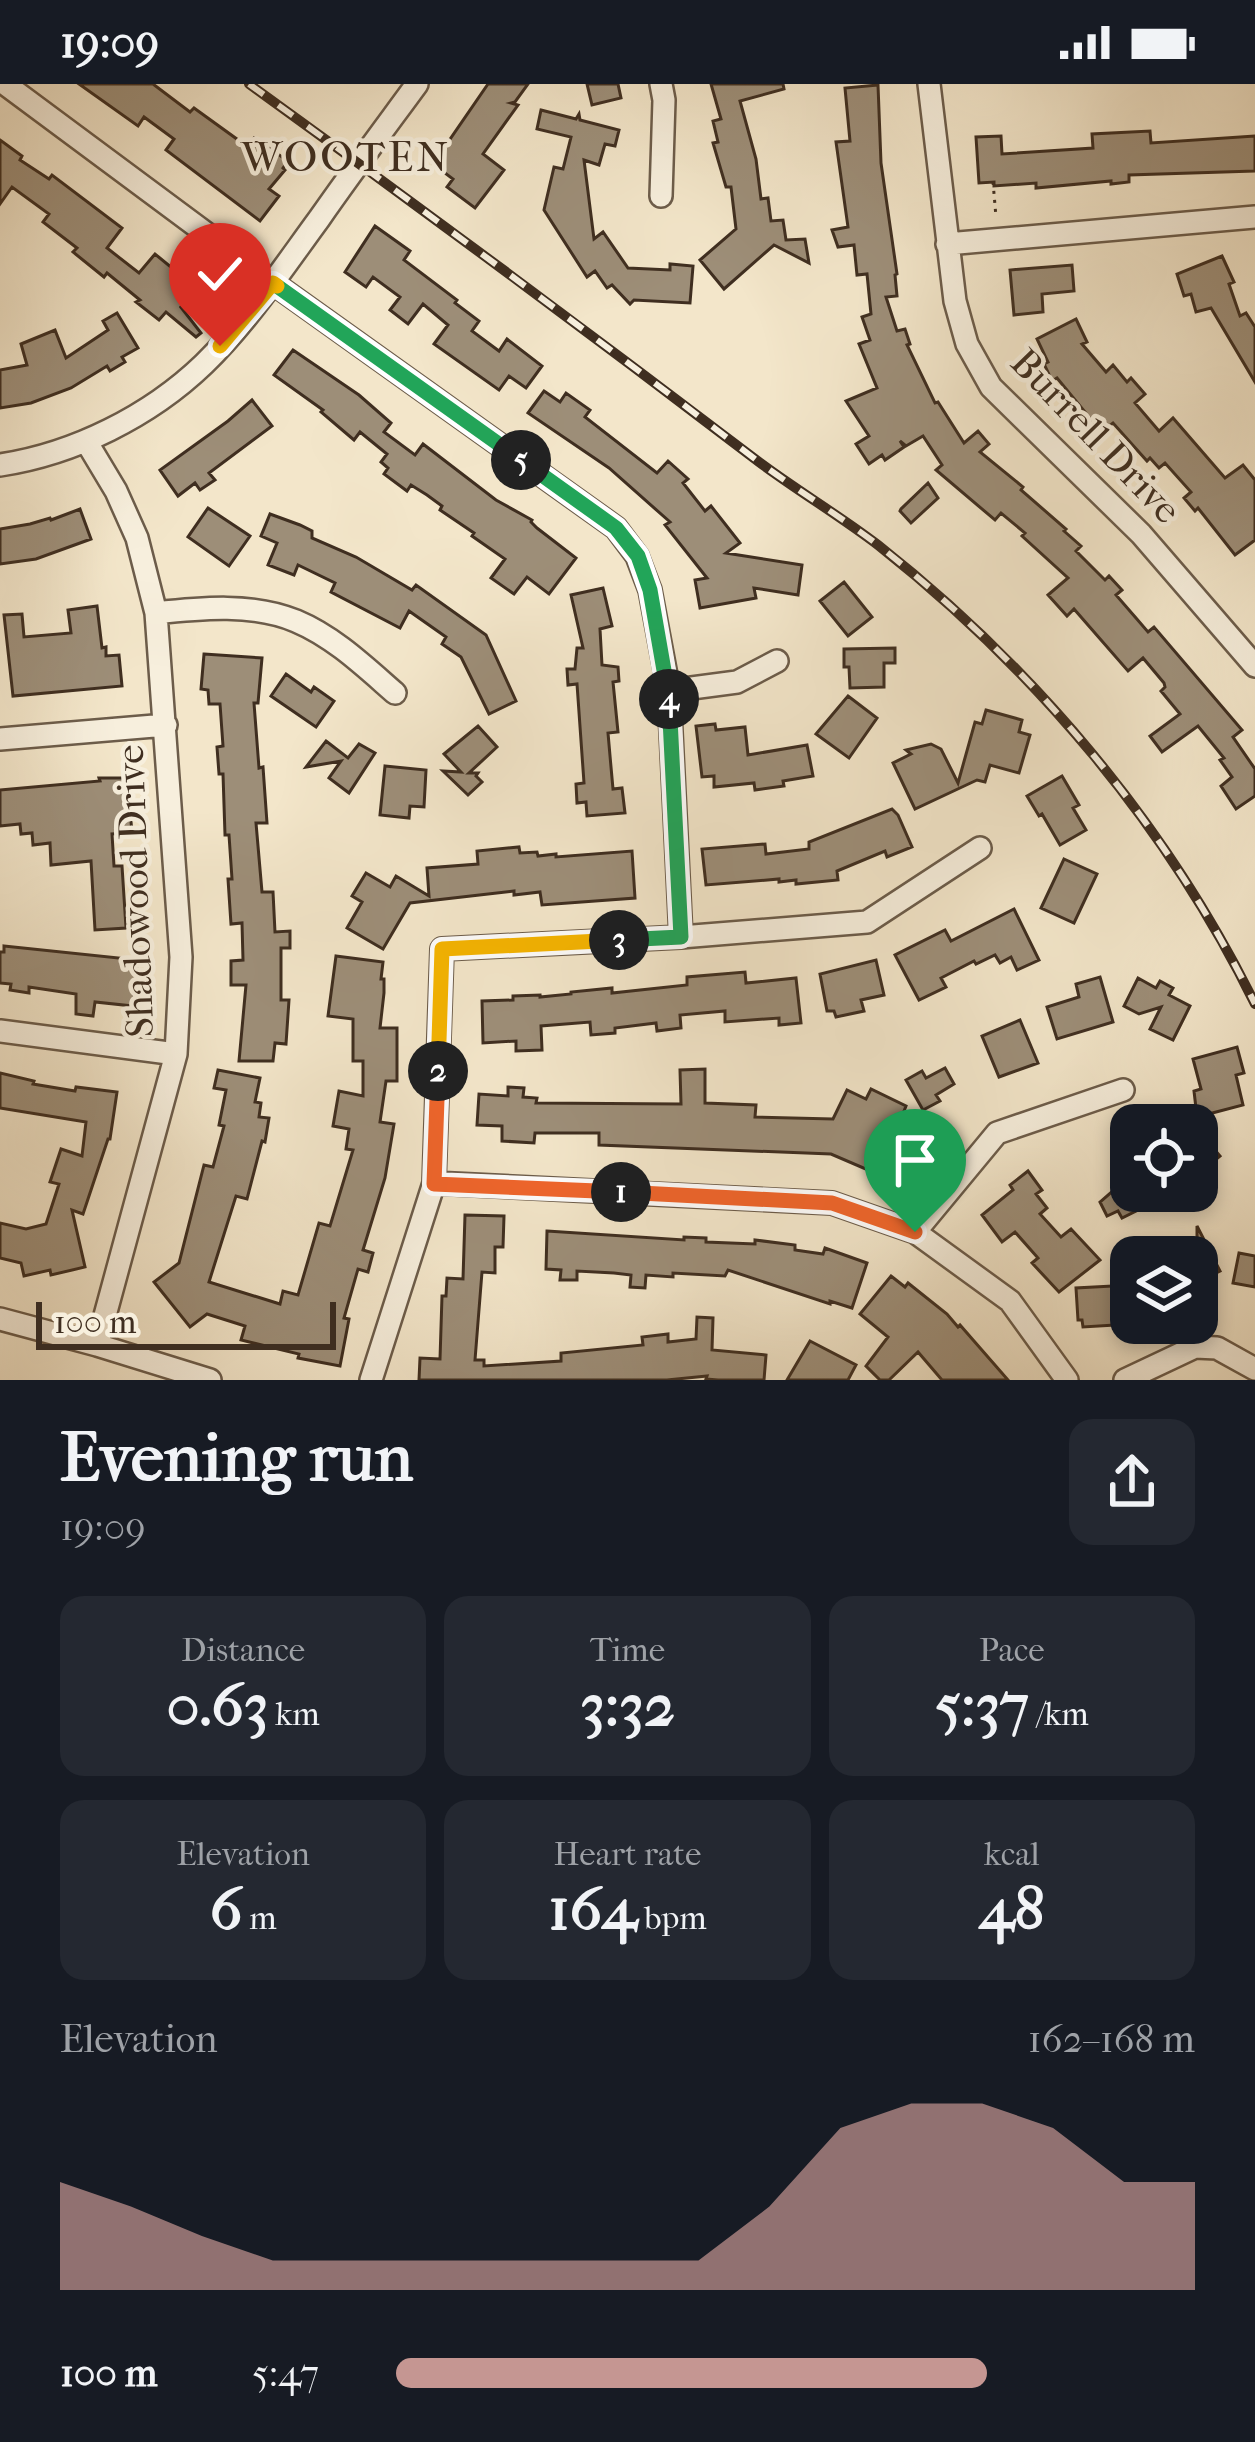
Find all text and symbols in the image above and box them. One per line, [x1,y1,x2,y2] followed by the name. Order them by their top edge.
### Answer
[60,16,159,69] text: 19:09
[240,133,451,182] district label: WOOTEN
[169,223,271,346] pin
[187,241,253,307] icon: check
[1001,339,1191,533] street label: Burrell Drive
[491,430,551,490] pin: 5
[514,440,528,479] text: 5
[639,669,699,729] pin: 4
[659,679,679,718] text: 4
[107,744,163,1038] street label: Shadowood Drive
[589,910,649,970] pin: 3
[612,920,626,959] text: 3
[408,1041,468,1101] pin: 2
[430,1051,446,1090] text: 2
[1110,1104,1218,1344] map controls
[1110,1104,1218,1212] button: locate
[864,1109,966,1232] pin
[882,1127,948,1193] icon: arrive
[591,1162,651,1222] pin: 1
[615,1172,627,1211] text: 1
[1110,1236,1218,1344] button: layers
[36,1296,336,1349] scale bar
[54,1303,137,1342] text: 100 m
[1069,1419,1195,1545] button: share
[60,1420,413,1497] text: Evening run
[60,1504,146,1550] text: 19:09
[181,1631,305,1670] text: Distance
[590,1631,665,1670] text: Time
[979,1631,1045,1670] text: Pace
[167,1670,268,1741] text: 0.63
[580,1670,675,1741] text: 3:32
[935,1670,1029,1741] text: 5:37
[268,1695,320,1734] text: km
[1029,1695,1089,1734] text: /km
[176,1835,310,1874] text: Elevation
[554,1835,701,1874] text: Heart rate
[984,1835,1040,1874] text: kcal
[210,1874,242,1945] text: 6
[548,1874,637,1945] text: 164
[979,1874,1045,1945] text: 48
[242,1899,277,1938] text: m
[637,1899,707,1938] text: bpm
[60,2016,218,2062] text: Elevation
[1028,2016,1195,2062] text: 162–168 m
[60,2350,158,2396] text: 100 m
[252,2350,319,2396] text: 5:47

